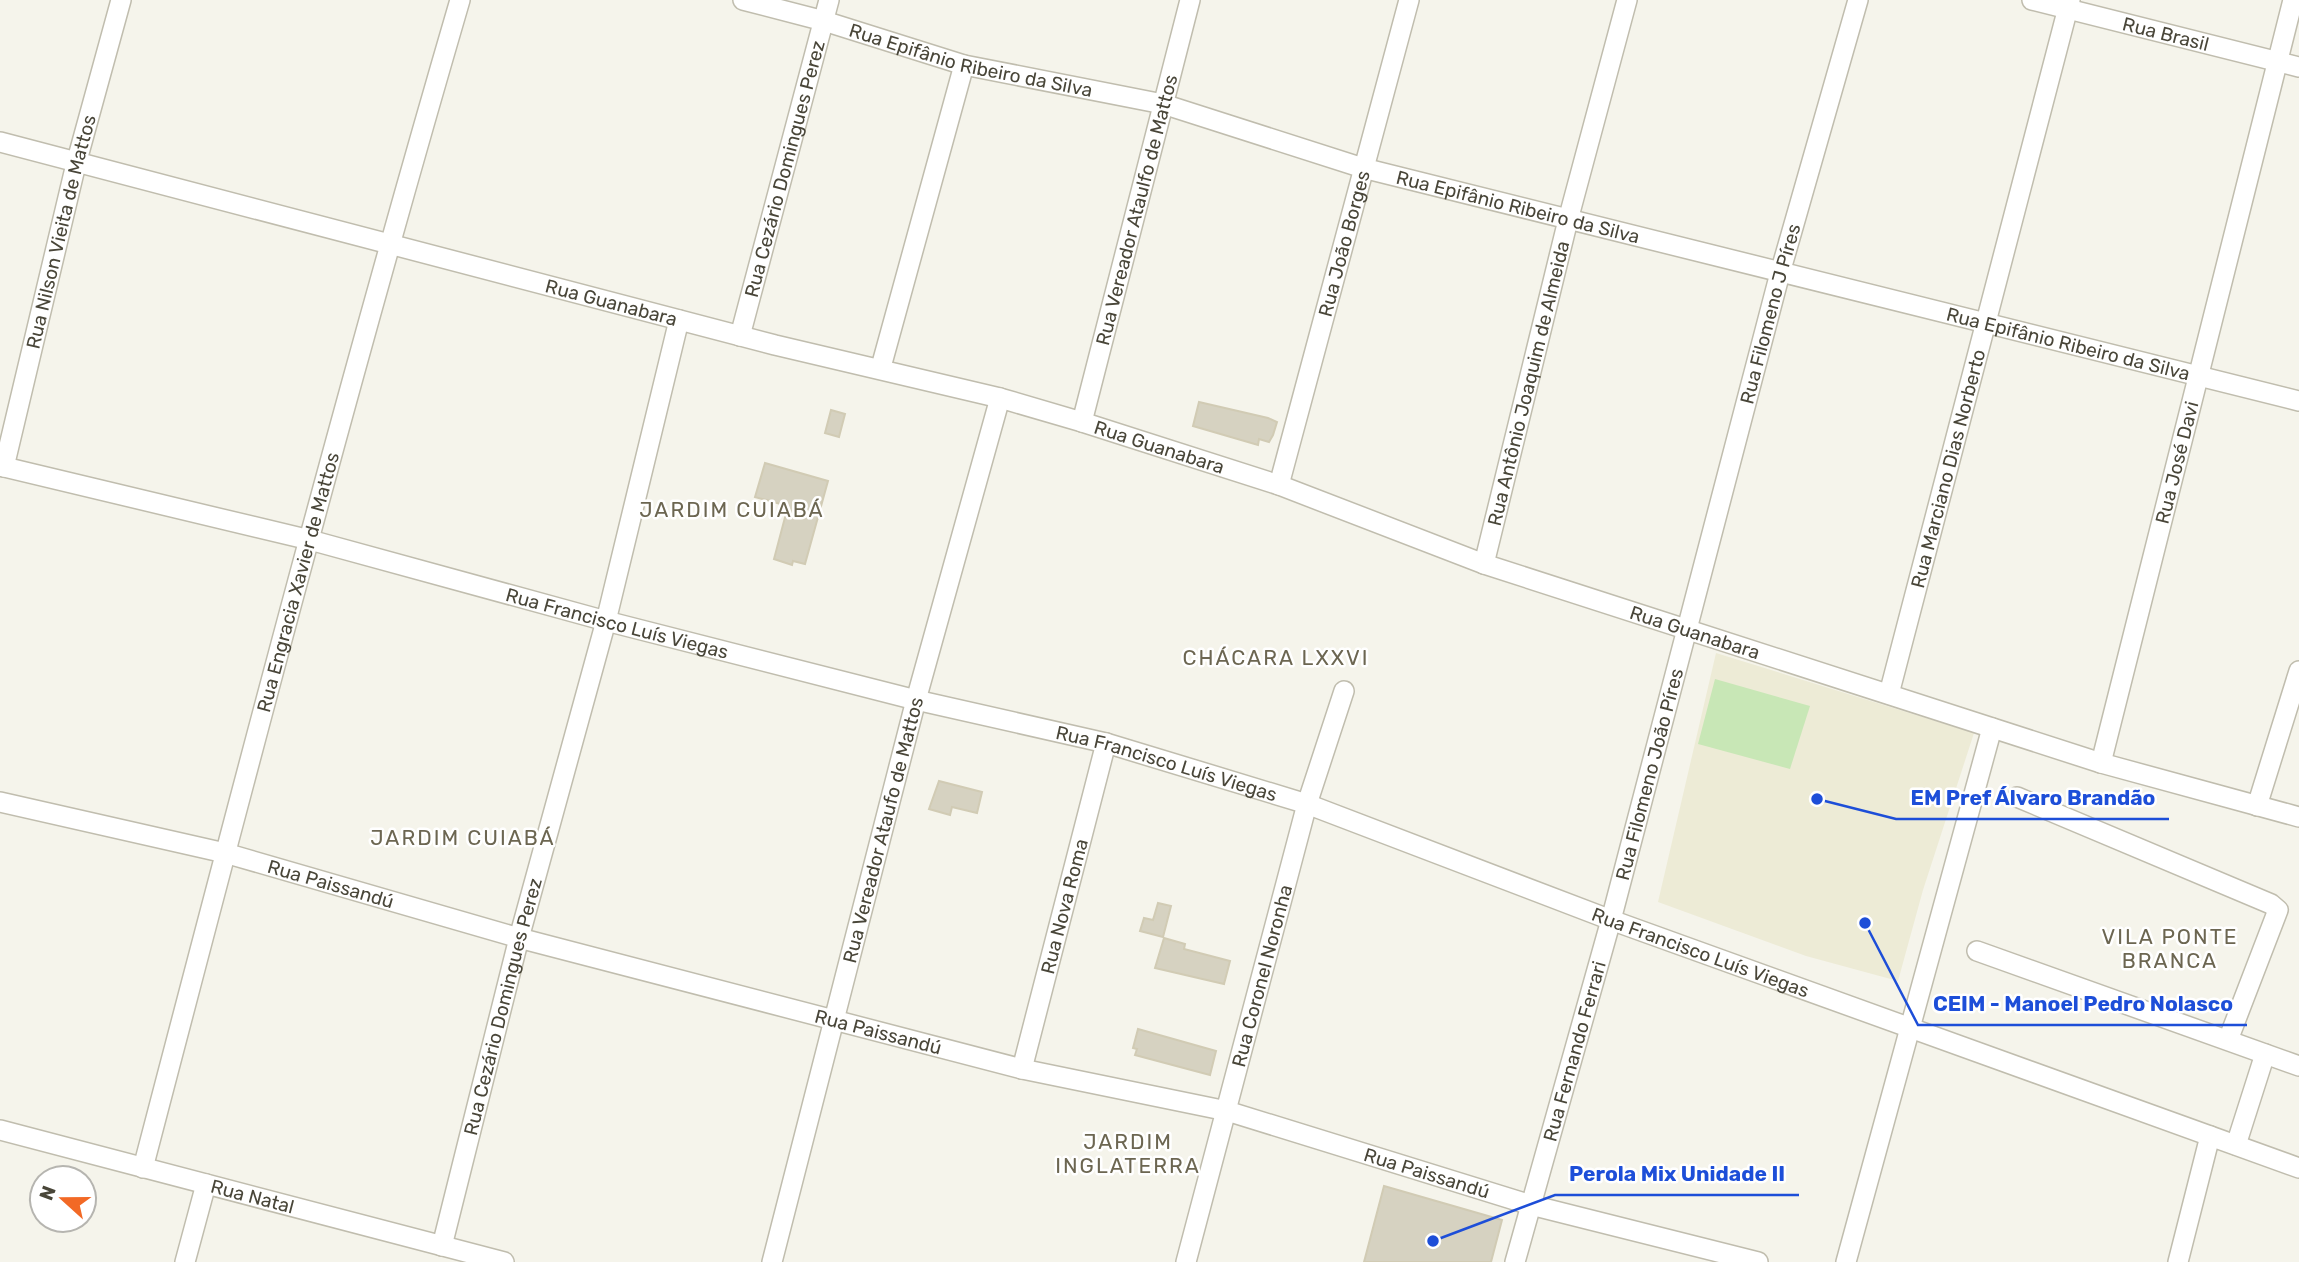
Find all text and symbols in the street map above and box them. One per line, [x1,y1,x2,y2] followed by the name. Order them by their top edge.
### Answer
[2120,12,2211,55] street label: Rua Brasil
[846,18,1094,101] street label: Rua Epifânio Ribeiro da Silva
[739,38,829,300] street label: Rua Cezário Domingues Perez
[1091,72,1182,348] street label: Rua Vereador Ataulfo de Mattos
[21,112,100,351] street label: Rua Nilson Vieita de Mattos
[1394,165,1642,248] street label: Rua Epifânio Ribeiro da Silva
[1313,168,1374,319] street label: Rua João Borges
[1735,221,1805,406] street label: Rua Filomeno J Píres
[1482,238,1574,528] street label: Rua Antônio Joaquim de Almeida
[543,274,680,330] street label: Rua Guanabara
[1944,302,2192,385] street label: Rua Epifânio Ribeiro da Silva
[1906,347,1990,590] street label: Rua Marciano Dias Norberto
[2150,399,2203,526] street label: Rua José Davi
[1091,415,1227,478] street label: Rua Guanabara
[252,449,344,715] street label: Rua Engracia Xavier de Mattos
[639,497,825,522] district label: JARDIM CUIABÁ
[503,583,731,663] street label: Rua Francisco Luís Viegas
[1627,600,1763,664] street label: Rua Guanabara
[1183,645,1370,670] district label: CHÁCARA LXXVI
[1610,666,1688,883] street label: Rua Filomeno João Píres
[838,694,928,965] street label: Rua Vereador Ataufo de Mattos
[1054,721,1280,806] street label: Rua Francisco Luís Viegas
[1896,777,2169,819] callout: EM Pref Álvaro Brandão
[1911,785,2155,810] text: EM Pref Álvaro Brandão
[370,825,556,850] district label: JARDIM CUIABÁ
[1035,836,1092,976] street label: Rua Nova Roma
[265,854,397,913] street label: Rua Paissandú
[459,875,546,1138] street label: Rua Cezário Domingues Perez
[1227,882,1297,1069] street label: Rua Coronel Noronha
[1589,902,1812,1002] street label: Rua Francisco Luís Viegas
[2101,924,2239,973] district label: VILA PONTE BRANCA
[1538,958,1610,1144] street label: Rua Fernando Ferrari
[1918,983,2247,1025] callout: CEIM - Manoel Pedro Nolasco
[1933,991,2233,1016] text: CEIM - Manoel Pedro Nolasco
[812,1004,944,1059] street label: Rua Paissandú
[1055,1129,1201,1178] district label: JARDIM INGLATERRA
[1361,1143,1493,1203] street label: Rua Paissandú
[1555,1153,1799,1195] callout: Perola Mix Unidade II
[1569,1161,1785,1186] text: Perola Mix Unidade II
[28,1164,98,1234] north arrow
[208,1174,297,1218] street label: Rua Natal
[34,1183,61,1204] text: N

